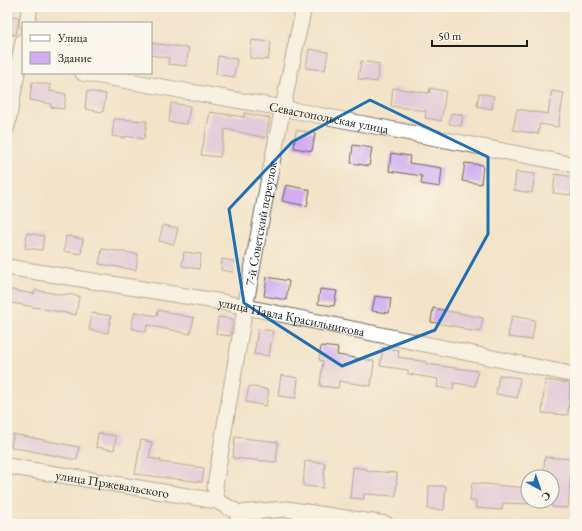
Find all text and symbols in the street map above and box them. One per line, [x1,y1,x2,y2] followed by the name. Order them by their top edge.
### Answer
[22,22,152,74] legend
[432,22,527,48] scale bar
[438,28,462,44] text: 50 m
[57,30,88,46] text: Улица
[58,50,92,66] text: Здание
[268,97,391,137] street label: Севастопольская улица
[241,159,281,287] street label: 7-й Советский переулок
[217,293,367,340] street label: улица Павла Красильникова
[54,466,171,501] street label: улица Пржевальского
[520,469,560,509] north arrow
[539,489,554,505] text: С

